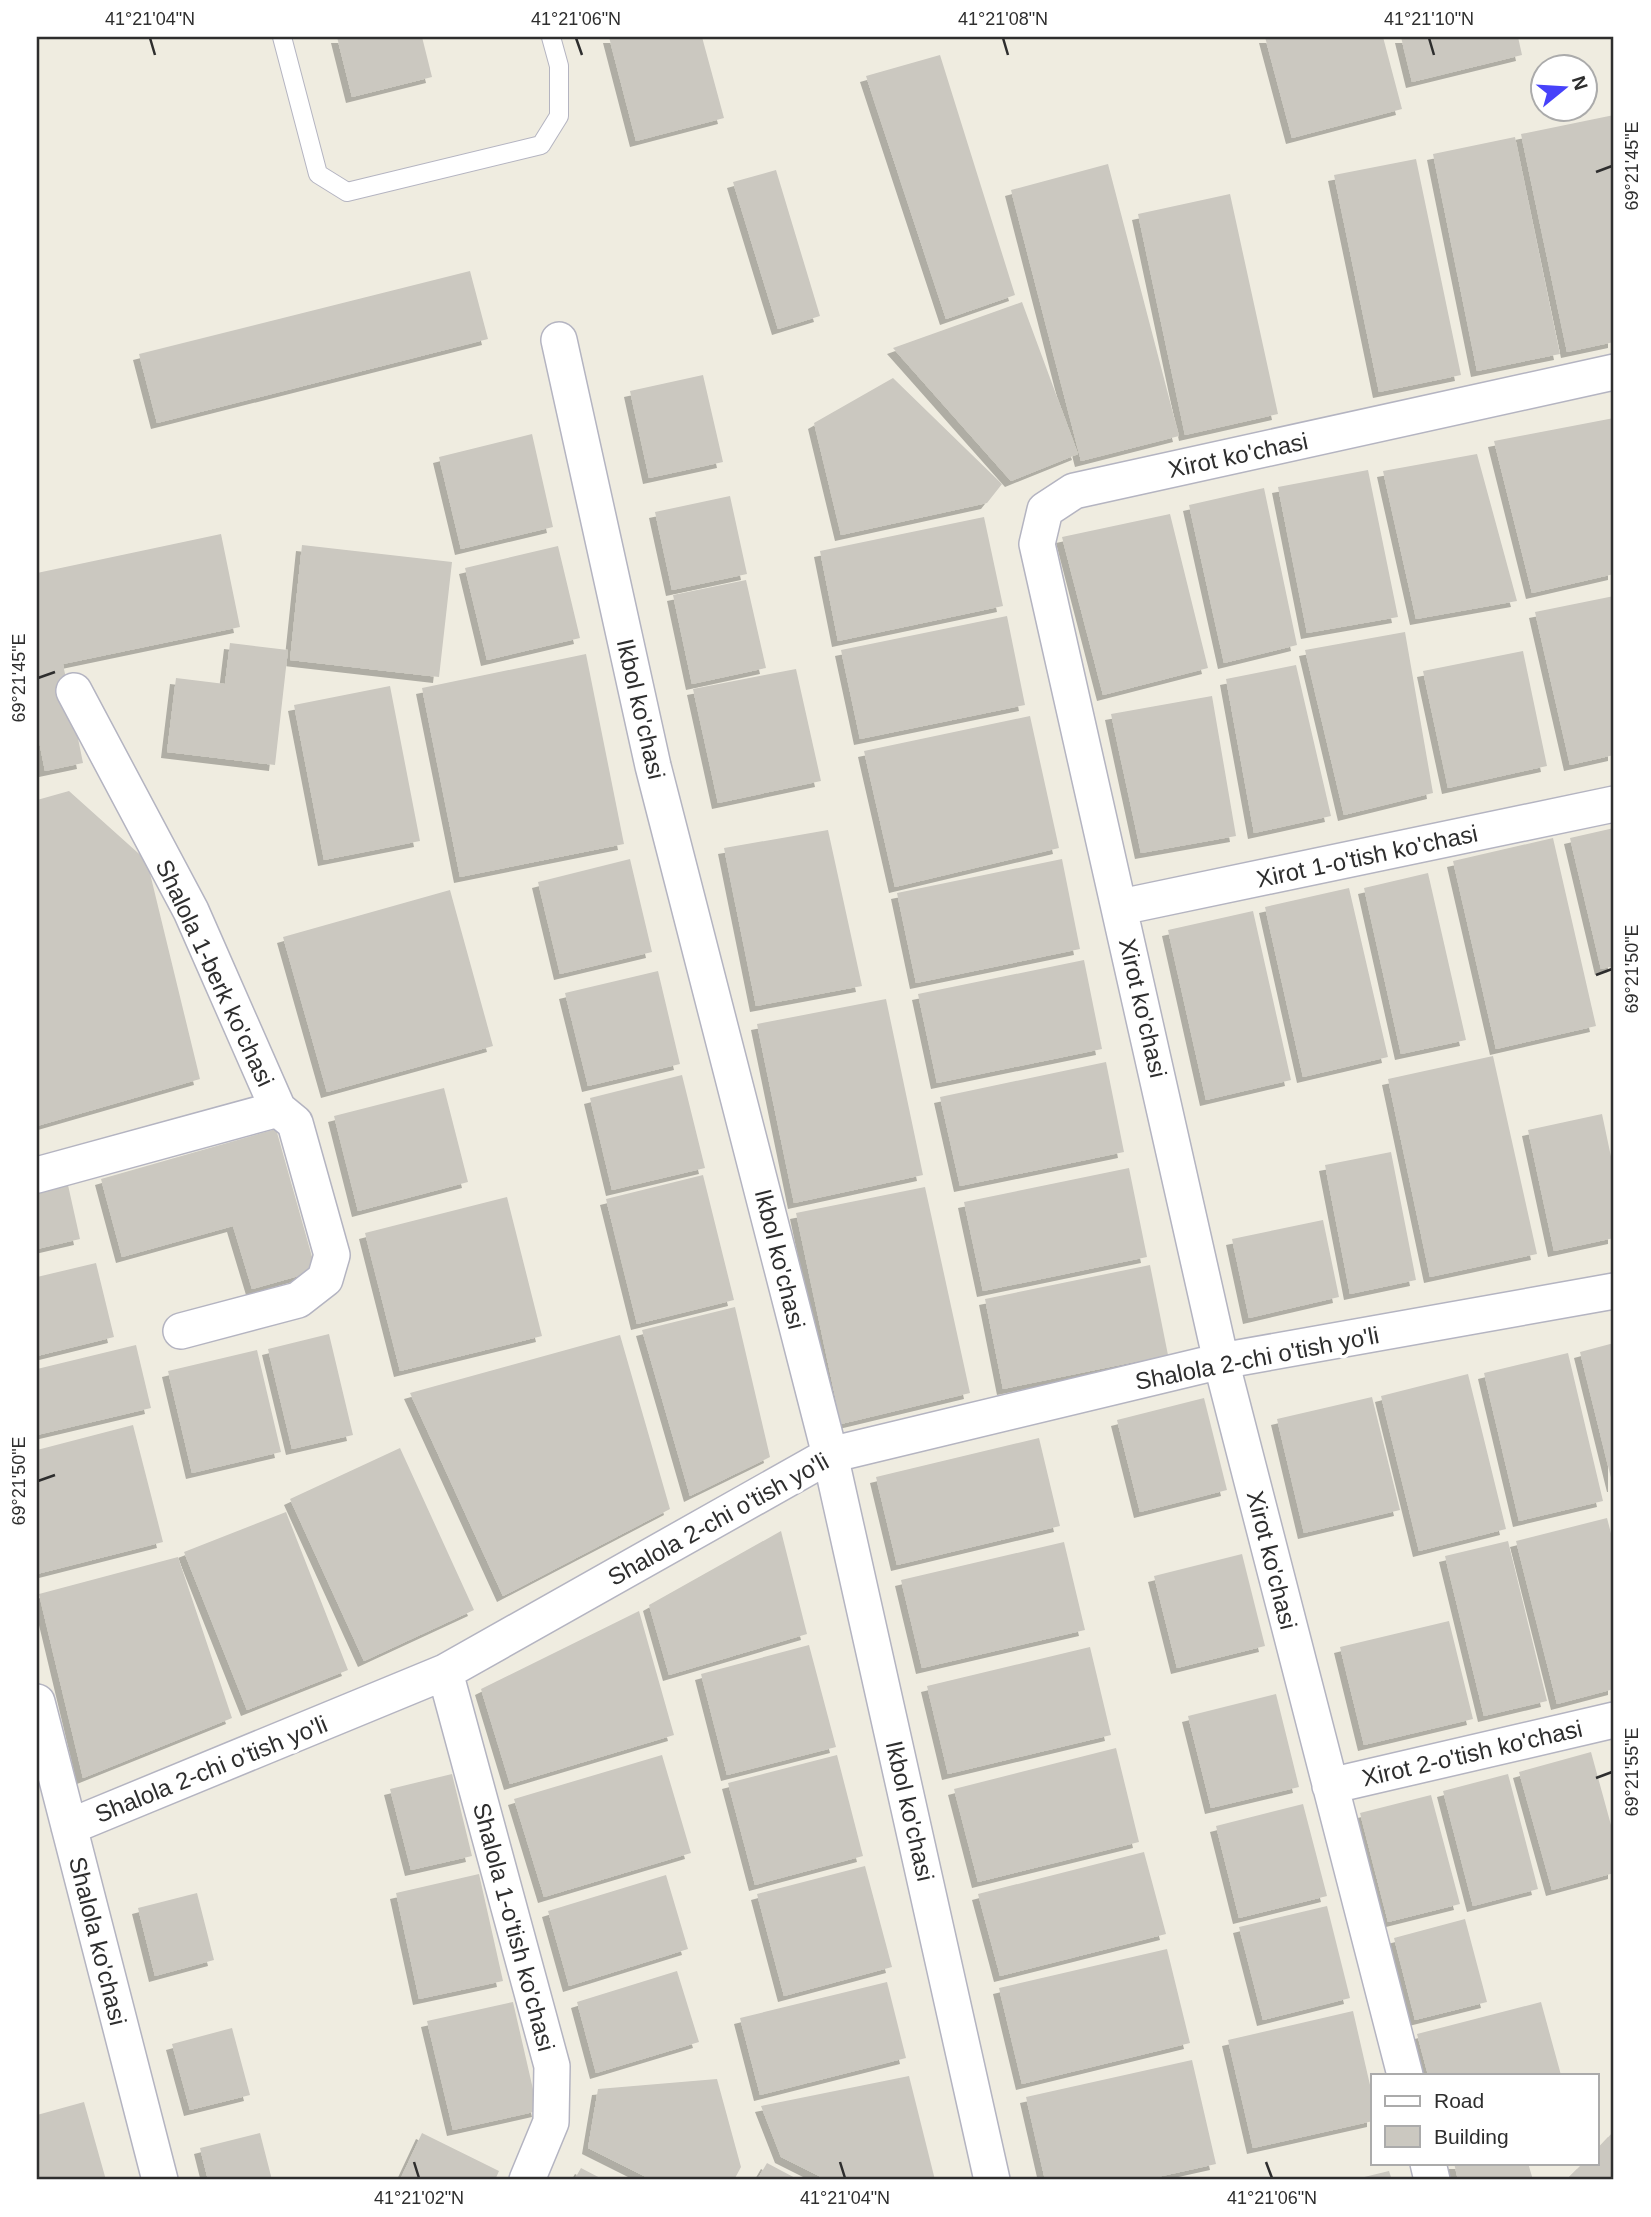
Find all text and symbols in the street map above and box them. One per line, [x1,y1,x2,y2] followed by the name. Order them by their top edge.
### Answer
[105,9,195,29] text: 41°21'04"N
[531,9,621,29] text: 41°21'06"N
[958,9,1048,29] text: 41°21'08"N
[1384,9,1474,29] text: 41°21'10"N
[1528,52,1598,122] north arrow
[1568,73,1592,93] text: N
[1622,121,1642,211] text: 69°21'45"E
[1166,427,1310,483] street label: Xirot ko'chasi
[9,633,29,723] text: 69°21'45"E
[612,636,670,782] street label: Ikbol ko'chasi
[1254,819,1480,893] street label: Xirot 1-o'tish ko'chasi
[150,855,280,1091] street label: Shalola 1-berk ko'chasi
[1622,924,1642,1014] text: 69°21'50"E
[1114,936,1172,1080] street label: Xirot ko'chasi
[750,1186,810,1332] street label: Ikbol ko'chasi
[1133,1321,1381,1395] street label: Shalola 2-chi o'tish yo'li
[9,1436,29,1526] text: 69°21'50"E
[603,1447,833,1591] street label: Shalola 2-chi o'tish yo'li
[1242,1488,1302,1632] street label: Xirot ko'chasi
[91,1710,331,1828] street label: Shalola 2-chi o'tish yo'li
[1359,1715,1585,1791] street label: Xirot 2-o'tish ko'chasi
[1622,1727,1642,1817] text: 69°21'55"E
[881,1738,939,1884] street label: Ikbol ko'chasi
[468,1800,560,2054] street label: Shalola 1-o'tish ko'chasi
[64,1854,132,2028] street label: Shalola ko'chasi
[1371,2074,1598,2164] legend
[1434,2089,1484,2112] text: Road
[1434,2125,1509,2148] text: Building
[374,2188,464,2208] text: 41°21'02"N
[800,2188,890,2208] text: 41°21'04"N
[1227,2188,1317,2208] text: 41°21'06"N

